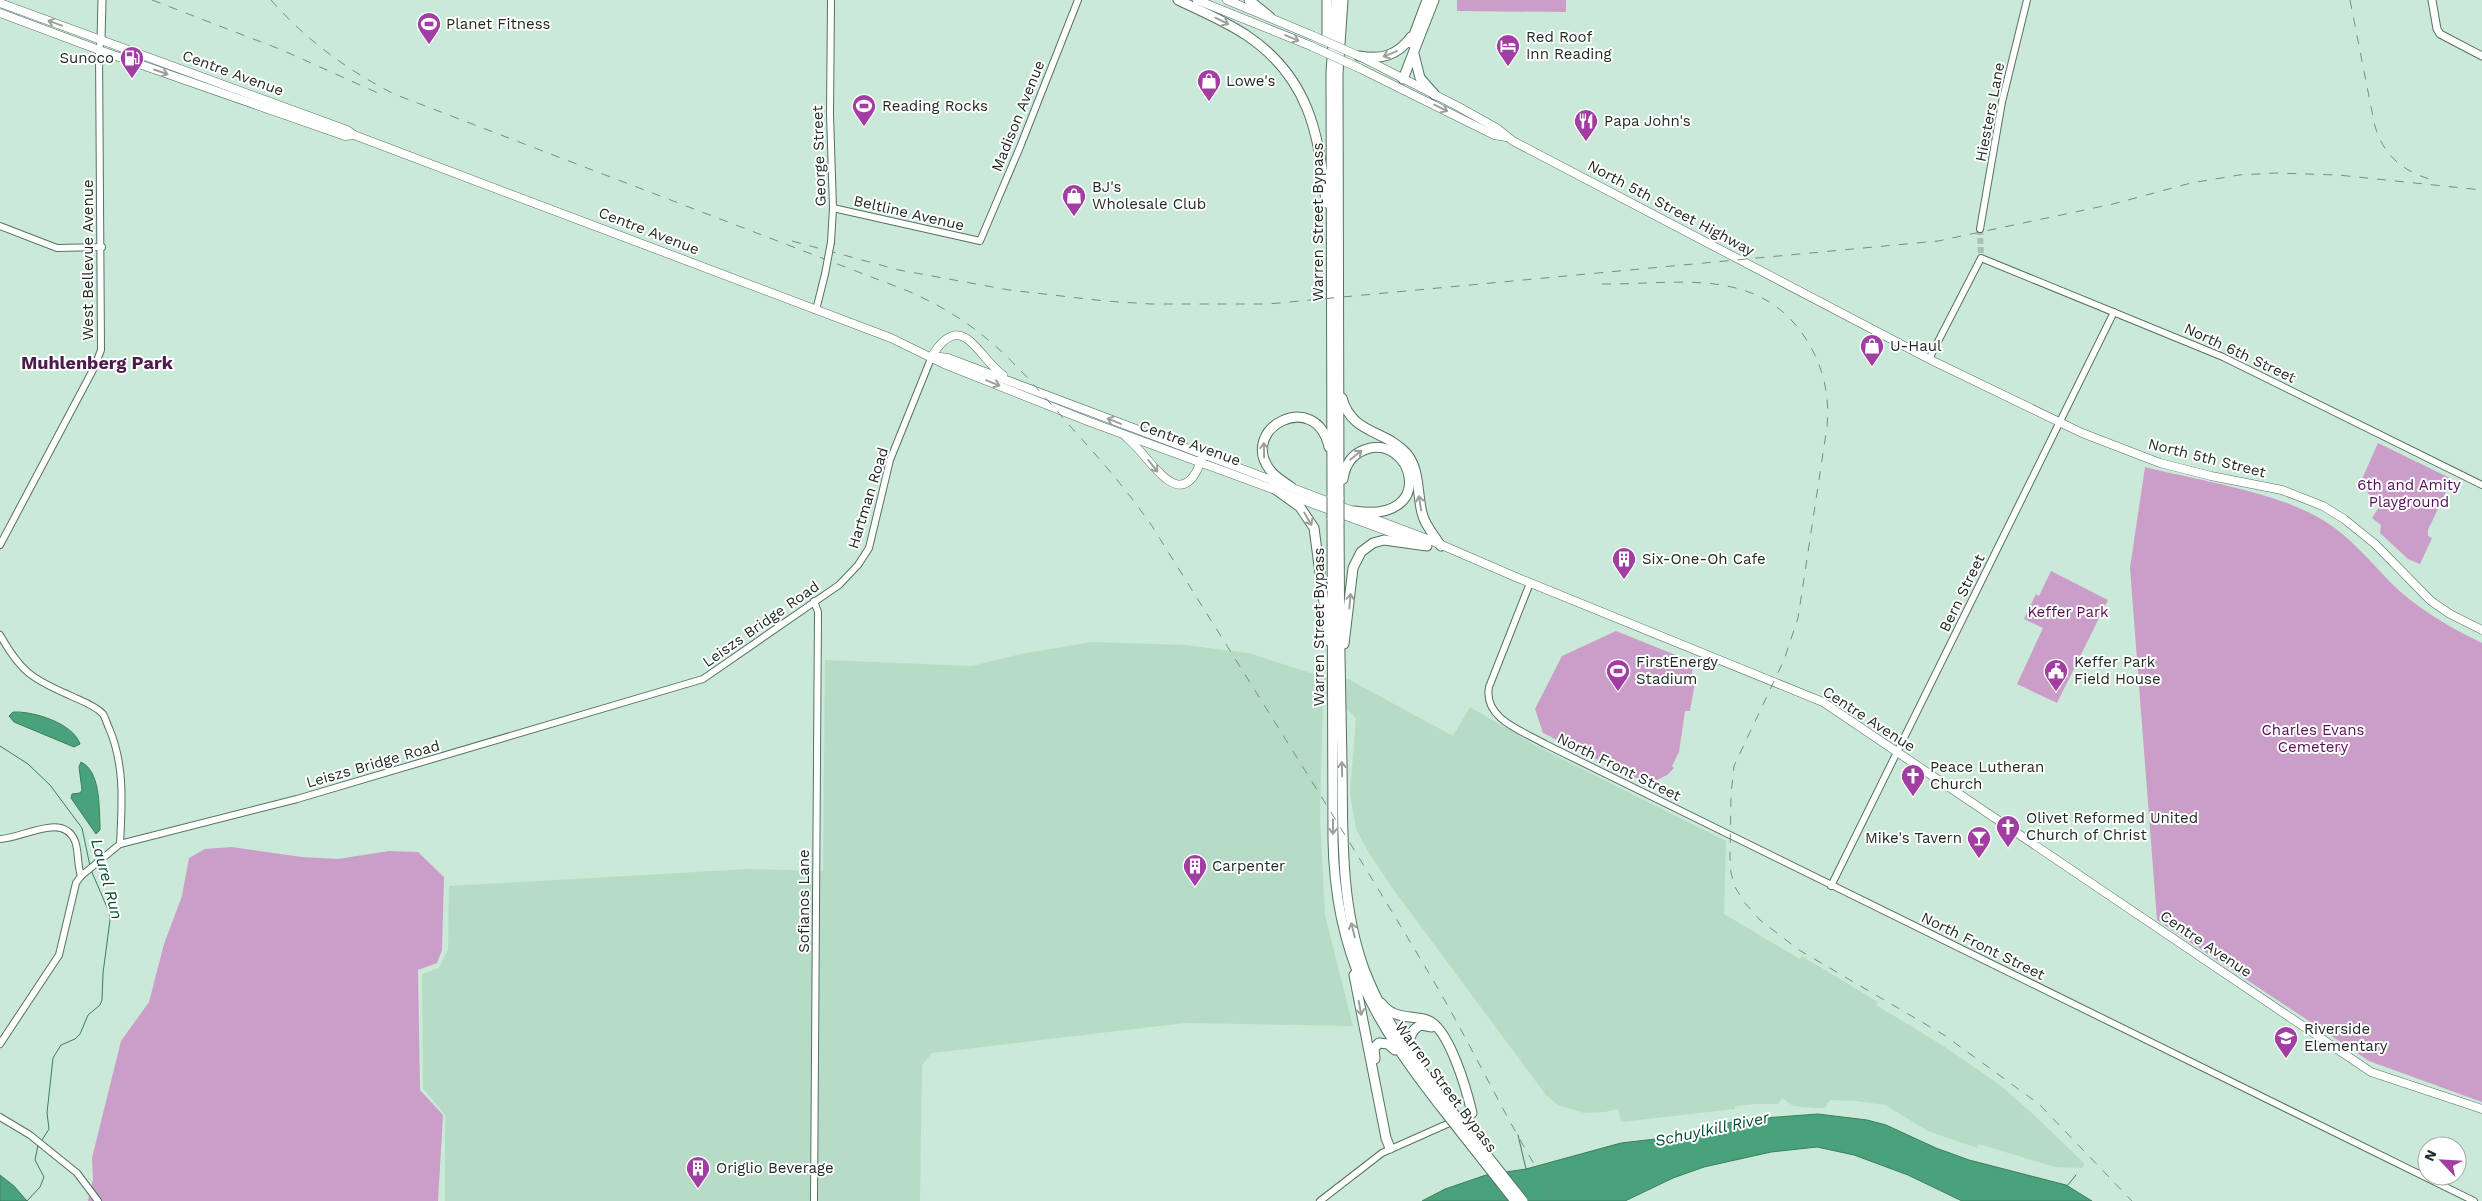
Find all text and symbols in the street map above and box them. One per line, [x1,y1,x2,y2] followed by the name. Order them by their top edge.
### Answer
[416,11,442,45] sports icon: Planet Fitness
[446,15,551,33] place label: Planet Fitness
[1214,17,1229,26] one-way arrow
[48,18,63,27] one-way arrow
[1526,28,1612,63] place label: Red Roof Inn Reading
[1495,33,1521,67] hotel icon: Red Roof Inn Reading
[1284,34,1299,43] one-way arrow
[119,45,145,79] fuel station icon: Sunoco
[180,46,286,100] street label: Centre Avenue
[60,49,114,67] place label: Sunoco
[1383,50,1399,59] one-way arrow
[987,58,1049,174] street label: Madison Avenue
[1972,61,2008,163] street label: Hiesters Lane
[153,68,169,77] one-way arrow
[1196,68,1222,102] shop icon: Lowe's
[1226,72,1276,90] place label: Lowe's
[851,93,877,127] sports icon: Reading Rocks
[882,97,988,115] place label: Reading Rocks
[808,104,830,207] street label: George Street
[1433,104,1448,113] one-way arrow
[1573,108,1599,142] restaurant icon: Papa John's
[1604,112,1691,130] place label: Papa John's
[1309,142,1327,301] street label: Warren Street Bypass
[1585,156,1758,260] street label: North 5th Street Highway
[1092,178,1206,213] place label: BJ's Wholesale Club
[79,179,97,341] street label: West Bellevue Avenue
[1061,183,1087,217] shop icon: BJ's Wholesale Club
[852,192,966,234] street label: Beltline Avenue
[596,204,702,258] street label: Centre Avenue
[2181,319,2299,387] street label: North 6th Street
[1859,333,1885,367] shop icon: U-Haul
[1890,337,1942,355] place label: U-Haul
[21,352,174,373] district label: Muhlenberg Park
[985,379,1000,388] one-way arrow
[1107,416,1122,425] one-way arrow
[1137,416,1243,470] street label: Centre Avenue
[2146,435,2268,482] street label: North 5th Street
[1259,442,1269,458] one-way arrow
[844,445,892,551] street label: Hartman Road
[1350,450,1363,461] one-way arrow
[1147,459,1158,472] one-way arrow
[2357,476,2461,511] park label: 6th and Amity Playground
[1415,495,1425,511] one-way arrow
[1304,511,1314,525] one-way arrow
[1611,546,1637,580] building icon: Six-One-Oh Cafe
[1310,547,1328,706] street label: Warren Street Bypass
[1642,550,1766,568] place label: Six-One-Oh Cafe
[1935,551,1989,635] street label: Bern Street
[699,577,823,671] street label: Leiszs Bridge Road
[1345,594,1355,610] one-way arrow
[2027,603,2109,621] park label: Keffer Park
[1636,653,1718,688] place label: FirstEnergy Stadium
[2074,653,2161,688] place label: Keffer Park Field House
[1605,658,1631,692] sports icon: FirstEnergy Stadium
[2043,658,2069,692] public building icon: Keffer Park Field House
[1819,682,1919,756] street label: Centre Avenue
[2262,721,2365,756] park label: Charles Evans Cemetery
[1554,729,1684,805] street label: North Front Street
[304,736,442,792] street label: Leiszs Bridge Road
[1930,758,2044,793] place label: Peace Lutheran Church
[1337,761,1347,777] one-way arrow
[1900,763,1926,797] church icon: Peace Lutheran Church
[2026,809,2198,844] place label: Olivet Reformed United Church of Christ
[1995,814,2021,848] church icon: Olivet Reformed United Church of Christ
[1328,818,1338,835] one-way arrow
[1966,825,1992,859] bar icon: Mike's Tavern
[1865,829,1962,847] place label: Mike's Tavern
[87,837,127,921] water label: Laurel Run
[795,849,813,953] street label: Sofianos Lane
[1182,853,1208,887] building icon: Carpenter
[1212,857,1285,875] place label: Carpenter
[2157,907,2255,981] street label: Centre Avenue
[1918,908,2048,984] street label: North Front Street
[1348,923,1357,939] one-way arrow
[1356,999,1366,1015] one-way arrow
[1391,1018,1501,1156] street label: Warren Street Bypass
[2304,1020,2388,1055] place label: Riverside Elementary
[2273,1025,2299,1059] school or university icon: Riverside Elementary
[1653,1107,1772,1150] water label: Schuylkill River
[2417,1136,2467,1186] north arrow
[2421,1147,2440,1164] text: N
[685,1155,711,1189] building icon: Origlio Beverage
[716,1159,834,1177] place label: Origlio Beverage

